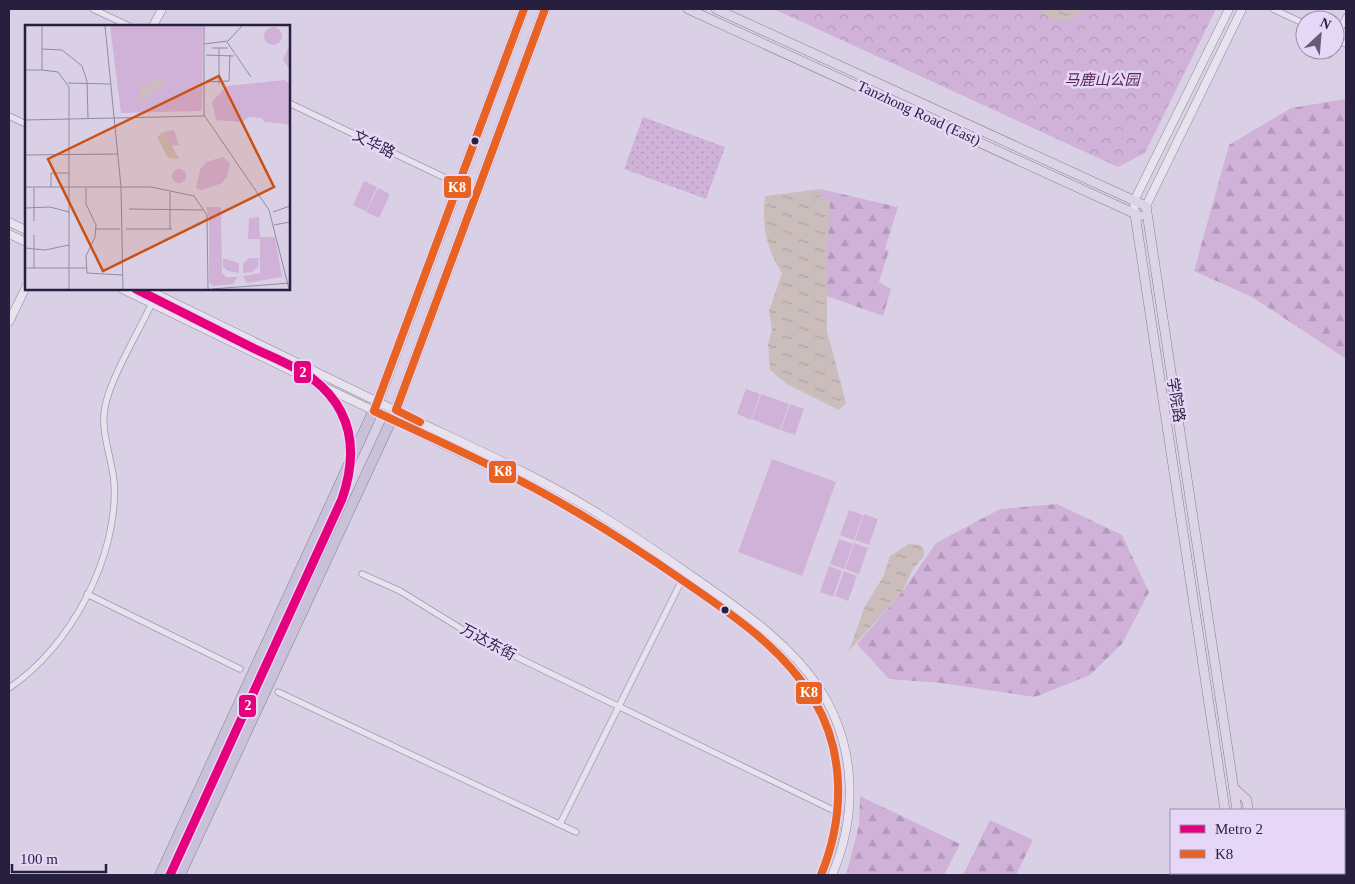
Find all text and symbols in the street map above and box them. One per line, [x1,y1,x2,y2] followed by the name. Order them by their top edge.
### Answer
[1295,10,1345,60] north arrow
[1318,15,1333,33] text: N
[25,25,290,290] inset map
[1064,72,1141,88] park label: 马鹿山公园
[855,77,983,149] street label: Tanzhong Road (East)
[350,126,398,161] street label: 文华路
[470,136,480,146] unlabelled marker
[443,175,472,199] line badge: K8
[448,180,466,195] text: K8
[293,360,312,384] line badge: 2
[300,365,307,380] text: 2
[1165,377,1187,423] street label: 学院路
[488,460,517,484] line badge: K8
[494,464,512,479] text: K8
[720,605,730,615] unlabelled marker
[458,621,518,663] street label: 万达东街
[795,681,823,705] line badge: K8
[800,685,818,700] text: K8
[238,694,257,718] line badge: 2
[245,698,252,713] text: 2
[1170,809,1345,874] legend
[1215,821,1263,837] text: Metro 2
[12,842,106,874] scale bar
[1215,846,1233,862] text: K8
[20,851,58,867] text: 100 m

